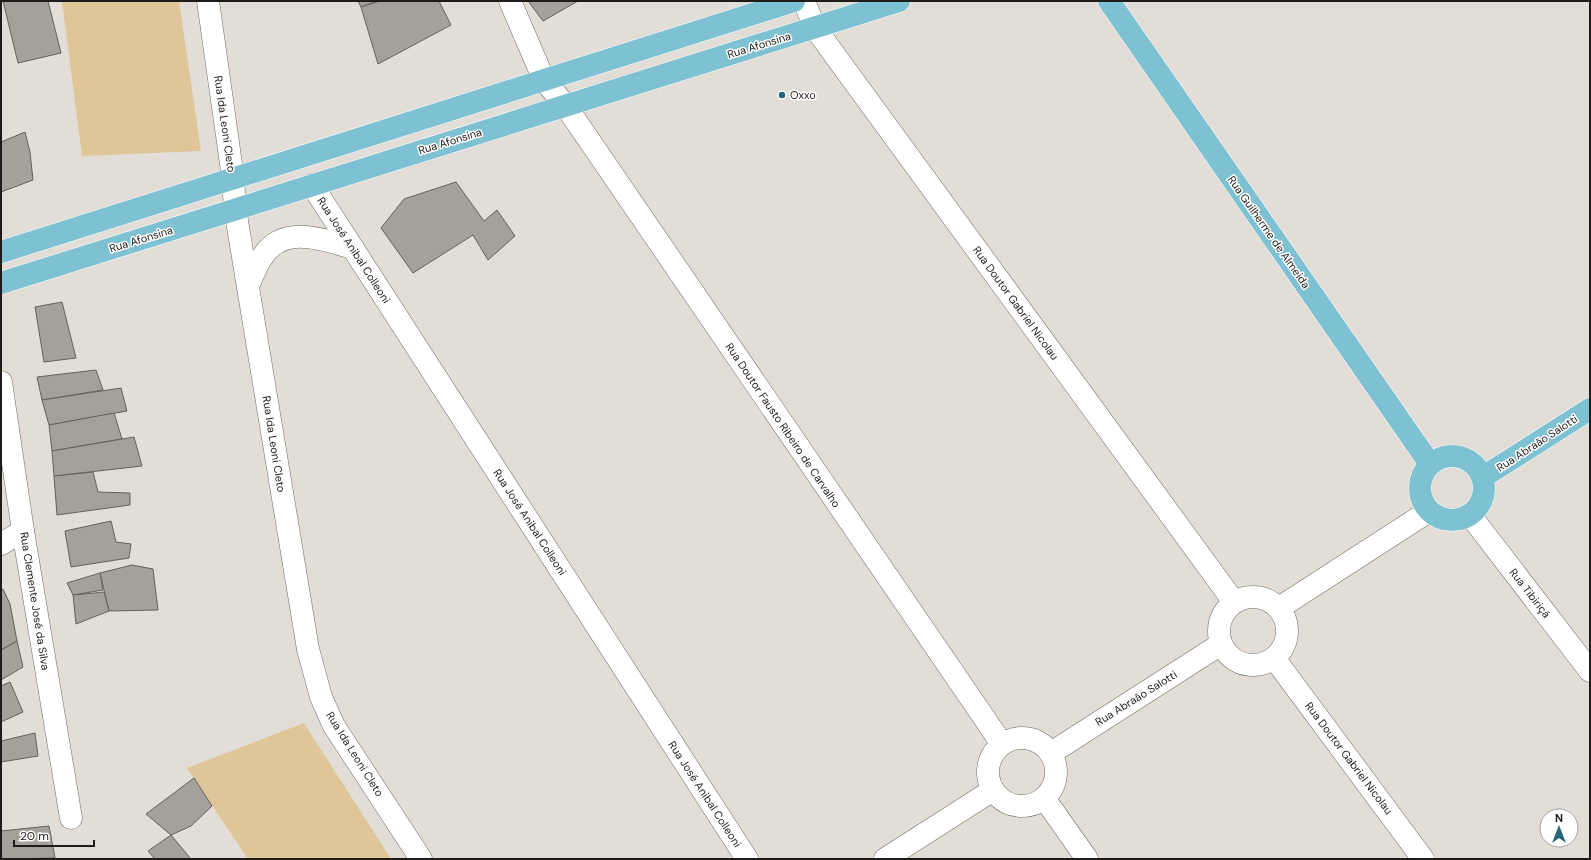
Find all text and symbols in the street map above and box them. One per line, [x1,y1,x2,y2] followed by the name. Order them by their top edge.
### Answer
[726,29,792,61] street label: Rua Afonsina
[211,75,239,173] street label: Rua Ida Leoni Cleto
[790,88,816,102] place label: Oxxo
[777,90,787,100] marker: Oxxo
[417,125,483,157] street label: Rua Afonsina
[1225,173,1313,291] street label: Rua Guilherme de Almeida
[314,194,394,306] street label: Rua José Anibal Colleoni
[108,223,174,255] street label: Rua Afonsina
[970,243,1062,363] street label: Rua Doutor Gabriel Nicolau
[723,340,843,510] street label: Rua Doutor Fausto Ribeiro de Carvalho
[259,395,289,493] street label: Rua Ida Leoni Cleto
[1494,412,1580,474] street label: Rua Abraão Salotti
[490,466,570,578] street label: Rua José Anibal Colleoni
[17,531,53,671] street label: Rua Clemente José da Silva
[1506,565,1554,621] street label: Rua Tibiriçá
[1093,667,1179,729] street label: Rua Abraão Salotti
[1302,699,1396,817] street label: Rua Doutor Gabriel Nicolau
[323,709,387,799] street label: Rua Ida Leoni Cleto
[665,738,745,850] street label: Rua José Anibal Colleoni
[1539,808,1579,848] north arrow
[1555,811,1563,825] text: N
[14,822,94,848] scale bar
[20,828,49,844] text: 20 m

